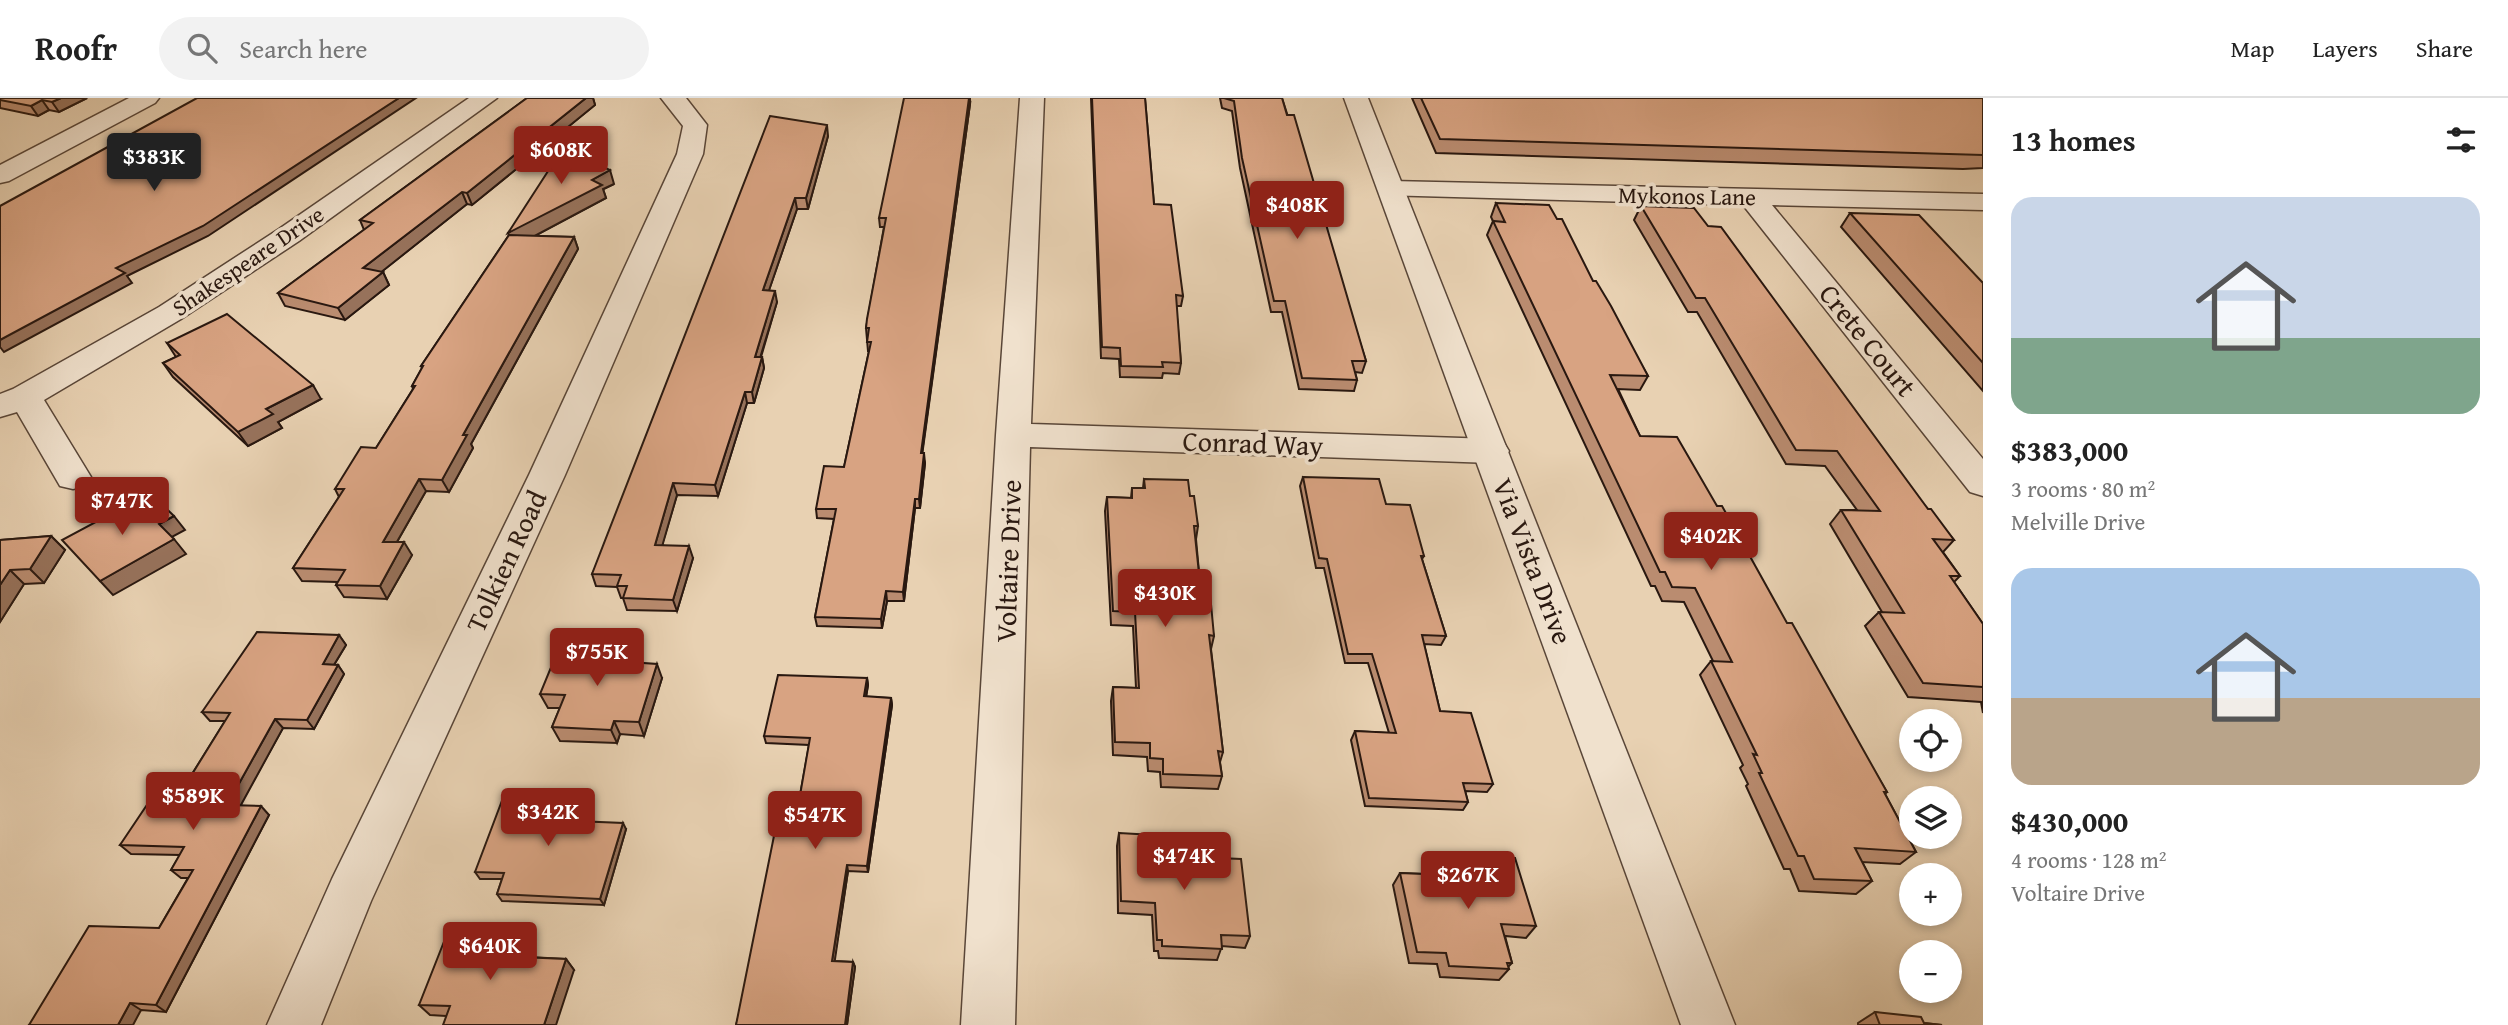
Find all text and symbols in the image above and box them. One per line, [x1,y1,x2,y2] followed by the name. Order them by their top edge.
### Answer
[159,17,649,80] search box
[35,24,117,72] text: Roofr
[183,29,221,67] icon: search
[239,29,368,68] text: Search here
[2231,31,2274,66] text: Map
[2312,31,2378,66] text: Layers
[2416,31,2473,66] text: Share
[2011,118,2136,162] text: 13 homes
[2442,121,2480,159] icon: filters
[512,126,610,186] pin: $608K
[530,132,592,165] text: $608K
[105,134,203,193] pin: $383K
[123,139,185,172] text: $383K
[1618,178,1756,213] street label: Mykonos Lane
[1248,181,1346,241] pin: $408K
[1266,187,1328,220] text: $408K
[165,197,330,324] street label: Shakespeare Drive
[2183,243,2309,369] icon: home
[1810,274,1927,405] street label: Crete Court
[1182,420,1324,465] street label: Conrad Way
[2011,428,2128,472] text: $383,000
[1483,472,1584,650] street label: Via Vista Drive
[2011,472,2155,505] text: 3 rooms · 80 m²
[73,478,171,537] pin: $747K
[984,479,1031,643] street label: Voltaire Drive
[91,483,153,516] text: $747K
[455,483,556,639] street label: Tolkien Road
[2011,505,2145,538] text: Melville Drive
[1662,512,1760,572] pin: $402K
[1680,518,1742,551] text: $402K
[1116,570,1214,629] pin: $430K
[1134,575,1196,608] text: $430K
[2183,614,2309,740] icon: home
[548,628,646,688] pin: $755K
[566,634,628,667] text: $755K
[1899,709,1962,1003] map controls
[1899,709,1962,772] button: locate
[144,772,242,832] pin: $589K
[162,778,224,811] text: $589K
[1899,786,1962,849] button: layers
[499,788,597,848] pin: $342K
[766,792,864,851] pin: $547K
[517,794,579,827] text: $342K
[784,797,846,830] text: $547K
[2011,799,2128,843] text: $430,000
[1135,832,1233,892] pin: $474K
[1153,838,1215,871] text: $474K
[2011,843,2166,876] text: 4 rooms · 128 m²
[1419,852,1517,911] pin: $267K
[1437,857,1499,890] text: $267K
[1899,863,1962,926] button: +
[2011,876,2145,909] text: Voltaire Drive
[441,922,539,982] pin: $640K
[459,928,521,961] text: $640K
[1899,940,1962,1003] button: −

